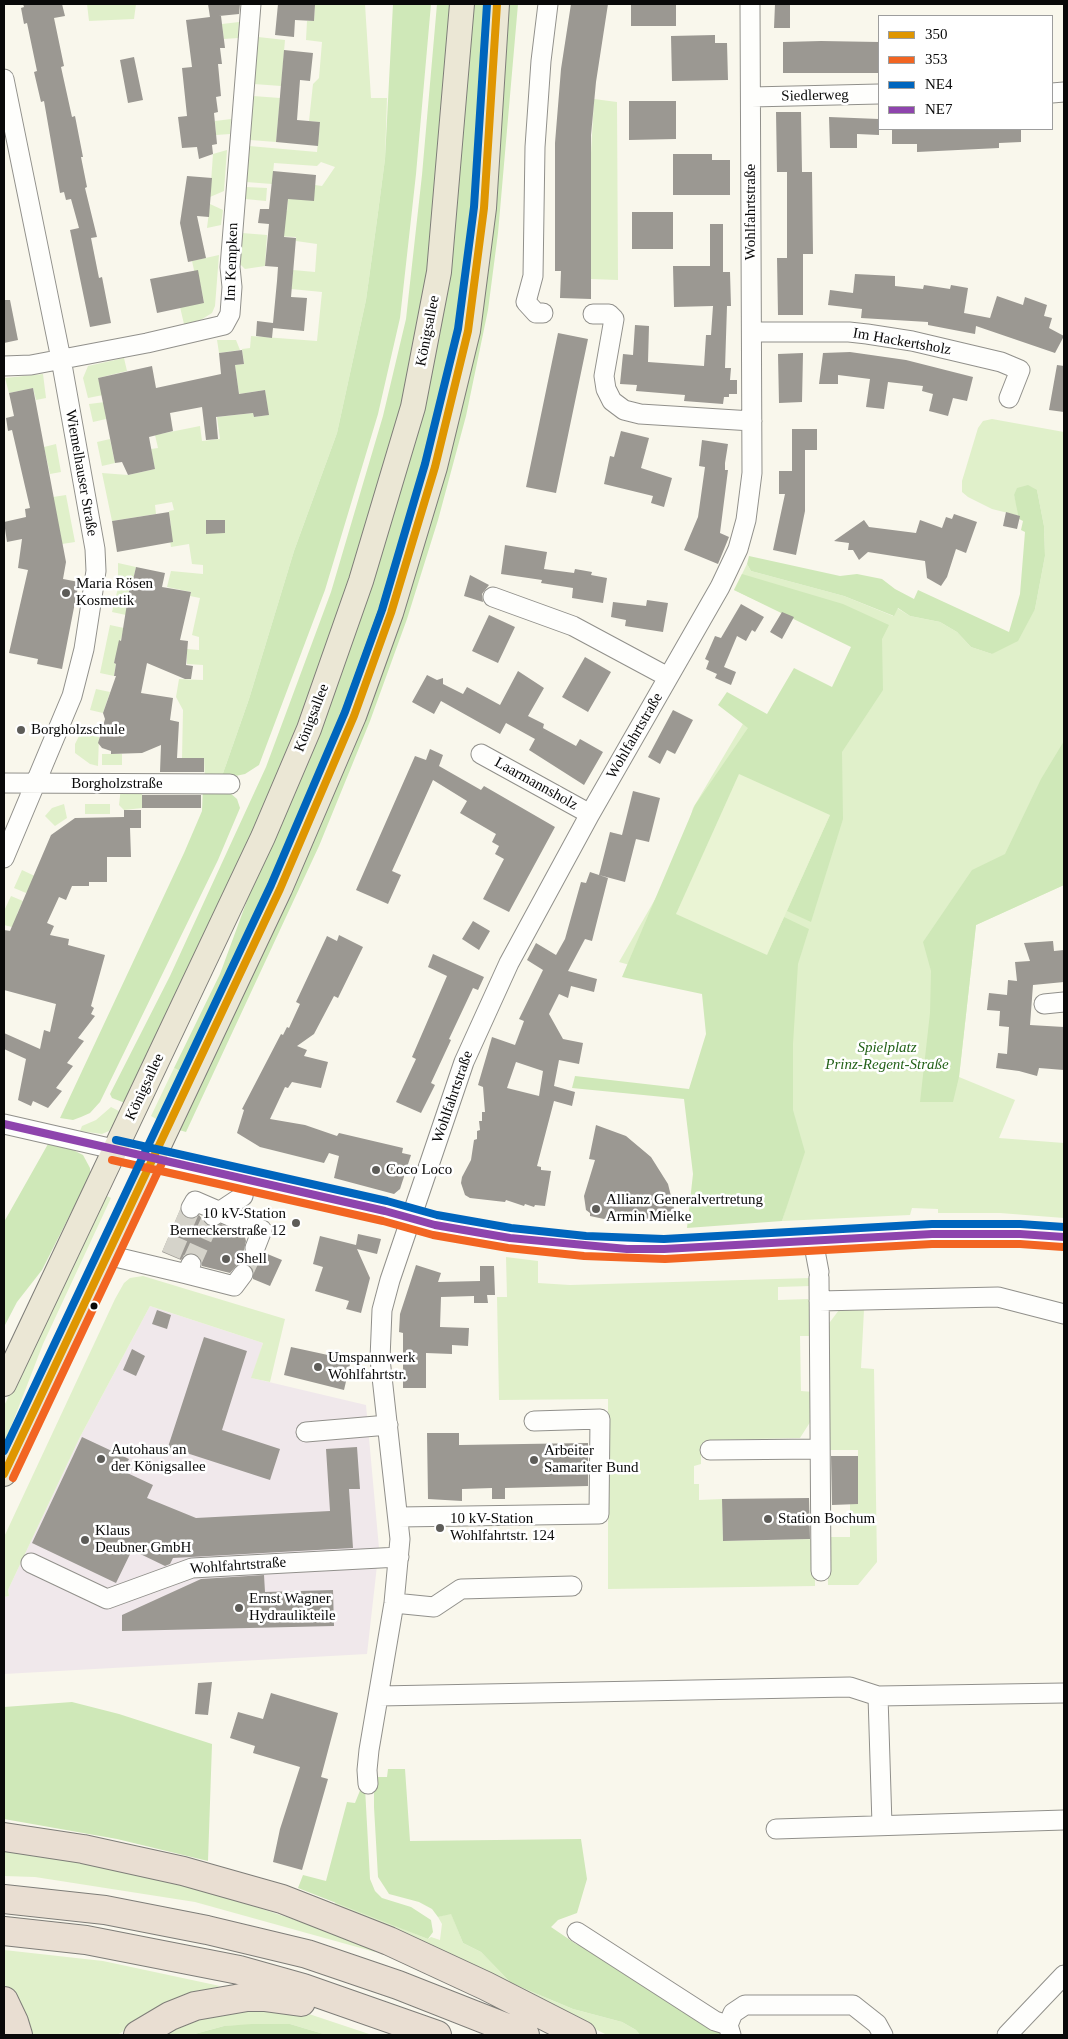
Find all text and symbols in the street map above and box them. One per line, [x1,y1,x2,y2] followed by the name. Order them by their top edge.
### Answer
[878,15,1053,130] legend
[925,26,948,42] text: 350
[925,51,948,67] text: 353
[925,76,953,92] text: NE4
[781,86,849,106] street label: Siedlerweg
[925,101,953,117] text: NE7
[742,164,760,260] street label: Wohlfahrtstraße
[222,222,242,302] street label: Im Kempken
[412,294,444,368] street label: Königsallee
[851,324,953,360] street label: Im Hackertsholz
[61,408,101,538] street label: Wiemelhauser Straße
[76,575,153,610] place label: Maria Rösen Kosmetik
[60,587,72,599] marker: Maria Rösen Kosmetik
[291,681,333,755] street label: Königsallee
[603,690,667,782] street label: Wohlfahrtstraße
[31,721,125,739] place label: Borgholzschule
[15,724,27,736] marker: Borgholzschule
[491,754,581,814] street label: Laarmannsholz
[71,775,163,793] street label: Borgholzstraße
[825,1039,949,1074] park label: Spielplatz Prinz-Regent-Straße
[429,1049,477,1145] street label: Wohlfahrtstraße
[122,1051,168,1123] street label: Königsallee
[386,1161,452,1179] place label: Coco Loco
[370,1164,382,1176] marker: Coco Loco
[606,1191,763,1226] place label: Allianz Generalvertretung Armin Mielke
[590,1203,602,1215] marker: Allianz Generalvertretung Armin Mielke
[170,1205,286,1240] place label: 10 kV-Station Berneckerstraße 12
[290,1217,302,1229] marker: 10 kV-Station Berneckerstraße 12
[236,1250,267,1268] place label: Shell
[220,1253,232,1265] marker: Shell
[89,1301,99,1311] unlabelled marker
[328,1349,415,1384] place label: Umspannwerk Wohlfahrtstr.
[312,1361,324,1373] marker: Umspannwerk Wohlfahrtstr.
[111,1441,206,1476] place label: Autohaus an der Königsallee
[544,1442,639,1477] place label: Arbeiter Samariter Bund
[95,1453,107,1465] marker: Autohaus an der Königsallee
[528,1454,540,1466] marker: Arbeiter Samariter Bund
[450,1510,555,1545] place label: 10 kV-Station Wohlfahrtstr. 124
[778,1510,875,1528] place label: Station Bochum
[762,1513,774,1525] marker: Station Bochum
[95,1522,191,1557] place label: Klaus Deubner GmbH
[434,1522,446,1534] marker: 10 kV-Station Wohlfahrtstr. 124
[79,1534,91,1546] marker: Klaus Deubner GmbH
[189,1554,287,1578] street label: Wohlfahrtstraße
[249,1590,336,1625] place label: Ernst Wagner Hydraulikteile
[233,1602,245,1614] marker: Ernst Wagner Hydraulikteile

